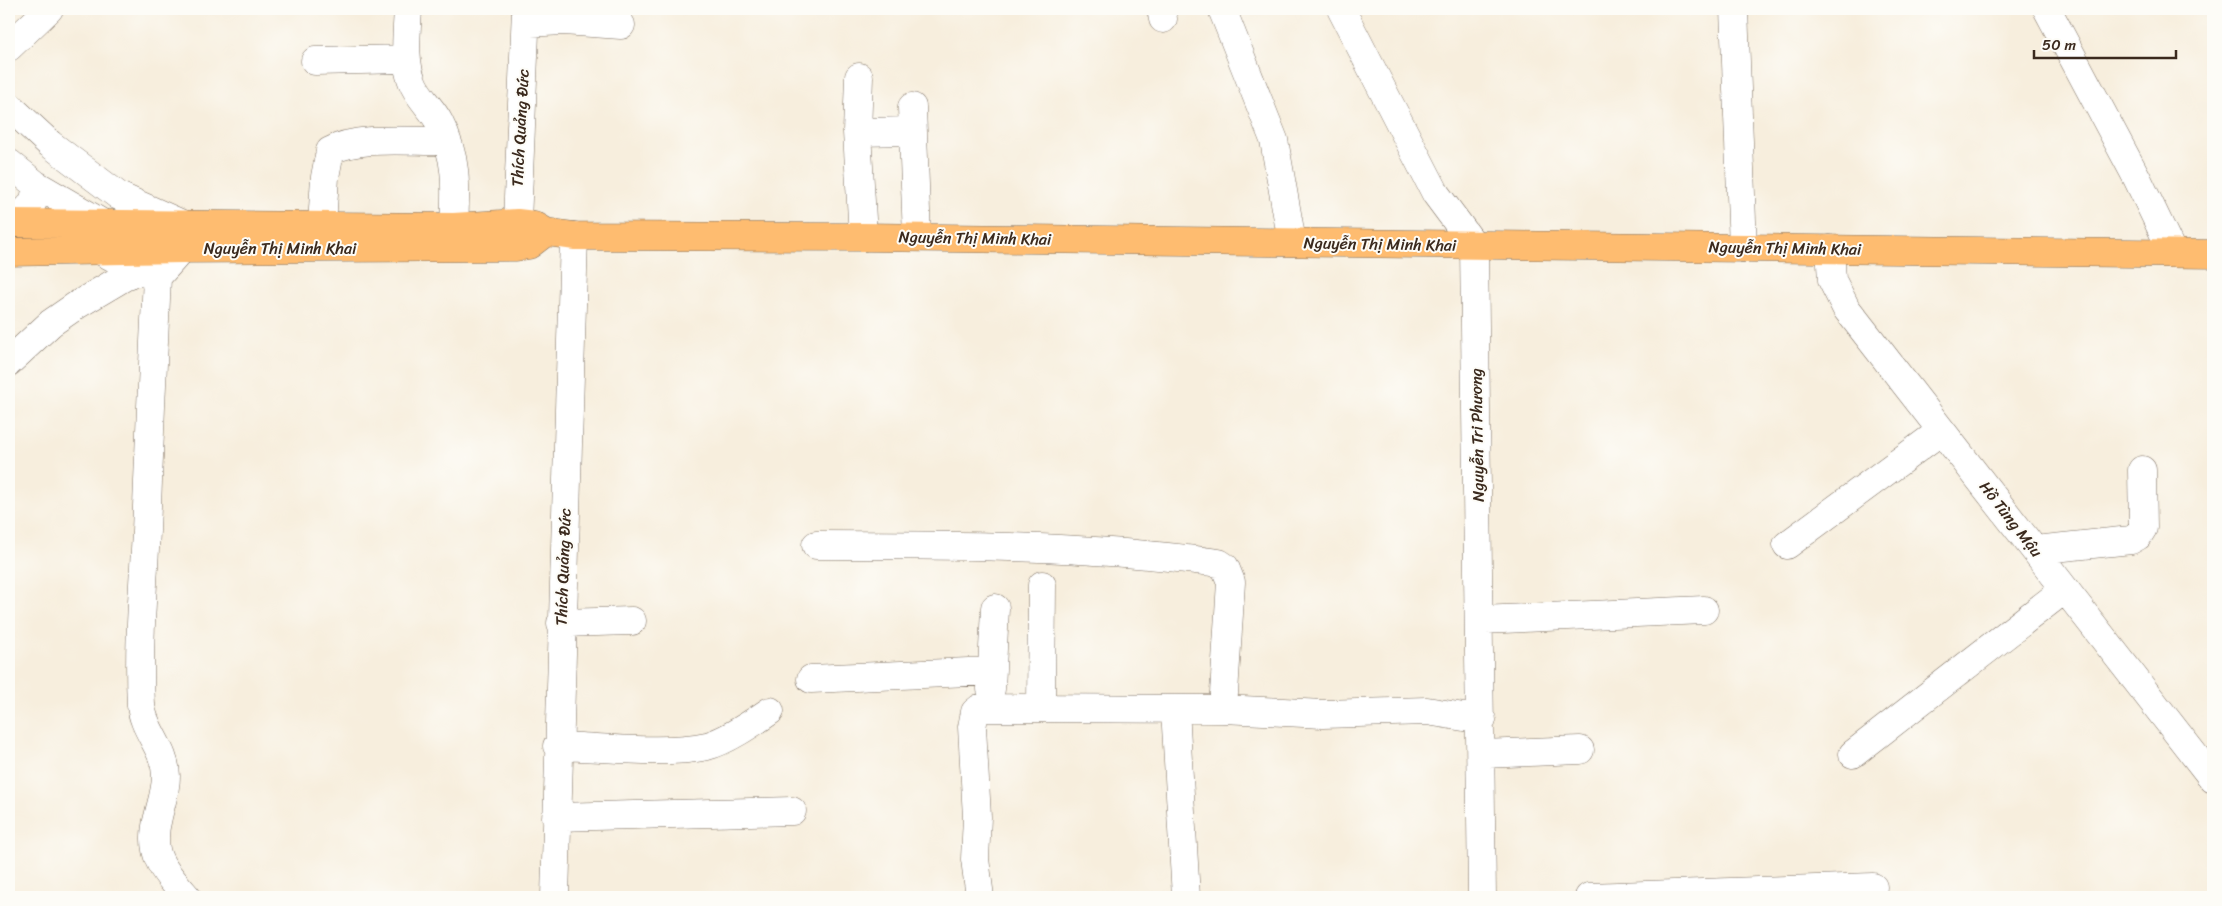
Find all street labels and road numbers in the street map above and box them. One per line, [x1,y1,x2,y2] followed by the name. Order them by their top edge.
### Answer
[502,69,538,187] street label: Thích Quảng Đức
[898,222,1052,254] street label: Nguyễn Thị Minh Khai
[1303,228,1457,260] street label: Nguyễn Thị Minh Khai
[1708,232,1862,264] street label: Nguyễn Thị Minh Khai
[204,234,357,263] street label: Nguyễn Thị Minh Khai
[1461,368,1493,502] street label: Nguyễn Tri Phương
[1972,474,2051,564] street label: Hồ Tùng Mậu
[546,508,580,626] street label: Thích Quảng Đức

